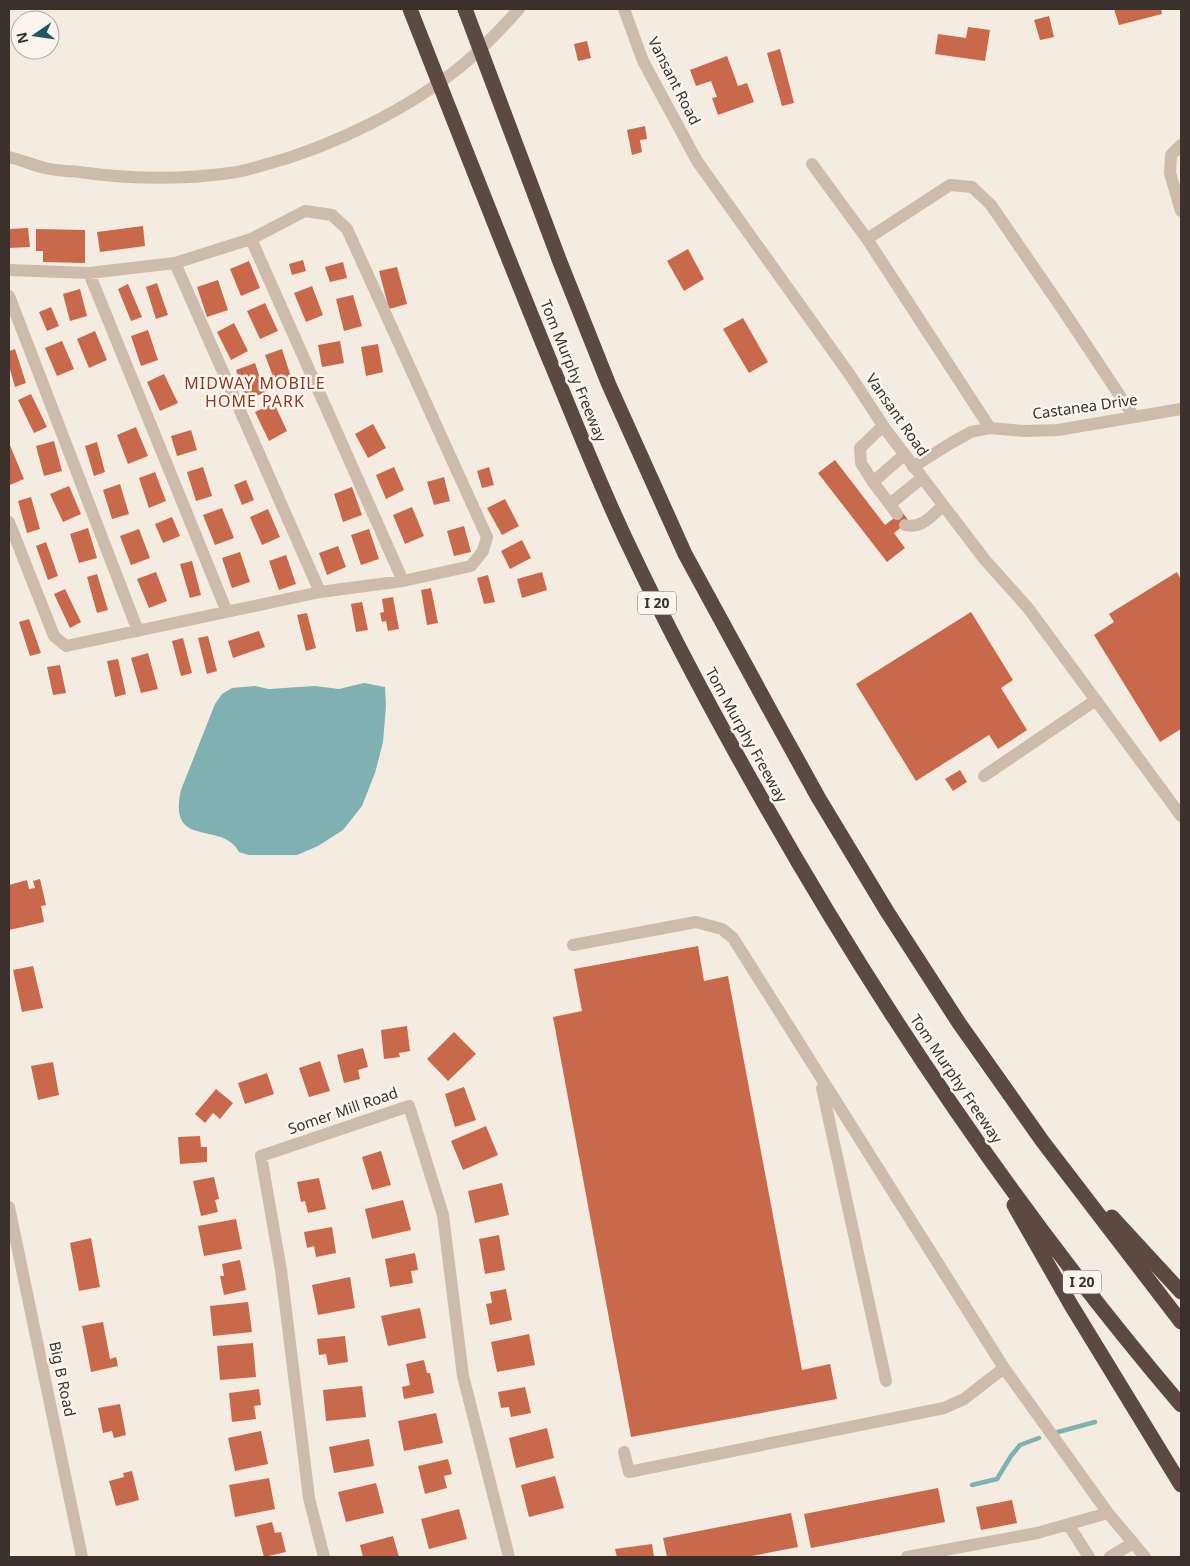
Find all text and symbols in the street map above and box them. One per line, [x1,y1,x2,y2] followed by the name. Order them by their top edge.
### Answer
[10,10,60,60] north arrow
[11,30,32,46] text: N
[644,33,706,128] street label: Vansant Road
[536,297,612,445] street label: Tom Murphy Freeway
[862,369,934,460] street label: Vansant Road
[184,372,326,412] district label: MIDWAY MOBILE HOME PARK
[1031,389,1139,423] street label: Castanea Drive
[638,592,676,614] road number: I 20
[701,663,793,806] street label: Tom Murphy Freeway
[906,1010,1008,1147] street label: Tom Murphy Freeway
[285,1082,400,1138] street label: Somer Mill Road
[1063,1270,1101,1294] road number: I 20
[45,1339,81,1418] street label: Big B Road

